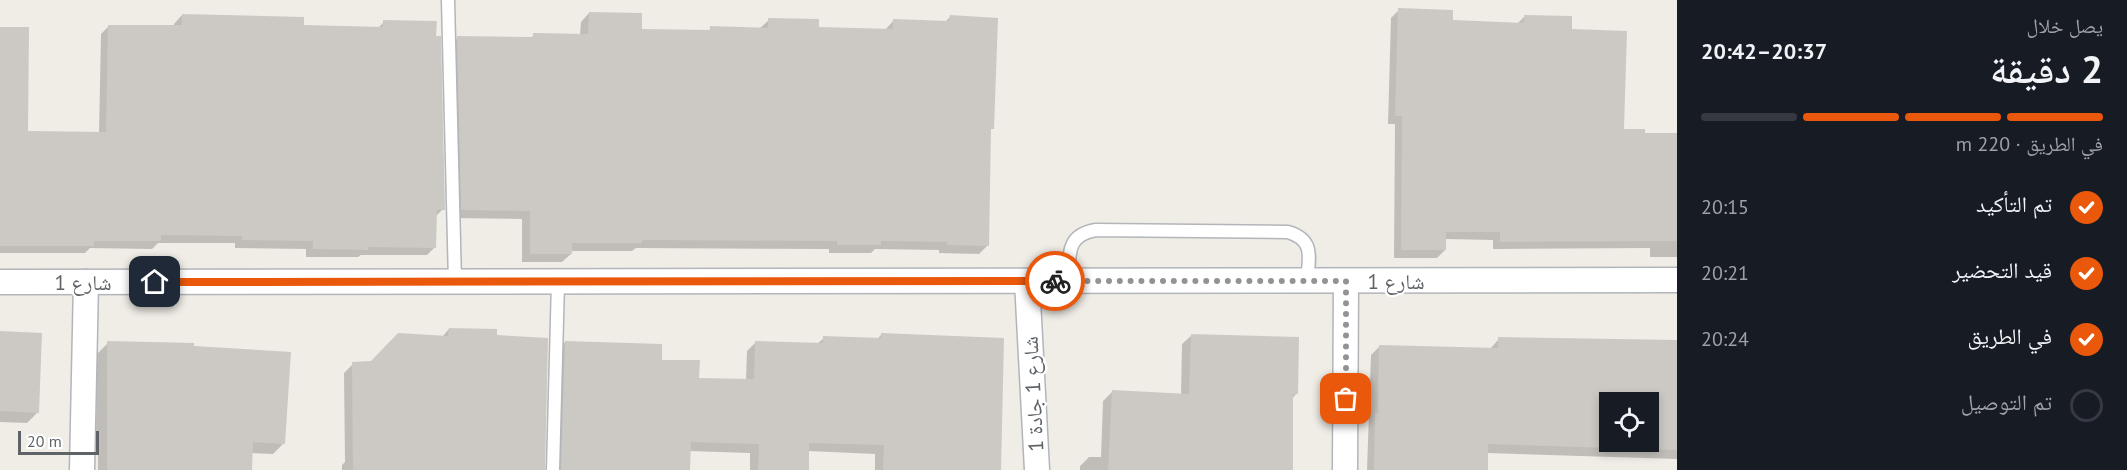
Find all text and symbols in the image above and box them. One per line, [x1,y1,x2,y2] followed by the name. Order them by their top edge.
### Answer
[2027,13,2103,39] text: يصل خلال
[1701,37,1827,65] text: 20:37–20:42
[1990,43,2103,94] text: 2 دقيقة
[1956,131,2103,157] text: في الطريق · 220 m
[1976,190,2052,218] text: تم التأكيد
[2070,191,2103,224] icon: check
[1701,194,1749,220] text: 20:15
[1025,251,1085,311] courier
[129,256,180,307] pin
[1952,256,2052,284] text: قيد التحضير
[2070,257,2103,290] icon: check
[1701,260,1749,286] text: 20:21
[138,265,171,298] icon: home
[1039,265,1072,298] icon: bike
[1368,268,1424,295] street label: شارع 1
[55,269,111,296] street label: شارع 1
[1967,322,2052,350] text: في الطريق
[2070,323,2103,356] icon: check
[1701,326,1749,352] text: 20:24
[1016,336,1050,452] street label: شارع 1 جادة 1
[1320,373,1371,424] pin
[1329,382,1362,415] icon: bag
[1961,388,2052,416] text: تم التوصيل
[1599,392,1659,452] map controls
[1599,392,1659,452] button: locate
[18,428,99,456] scale bar
[27,431,62,451] text: 20 m

